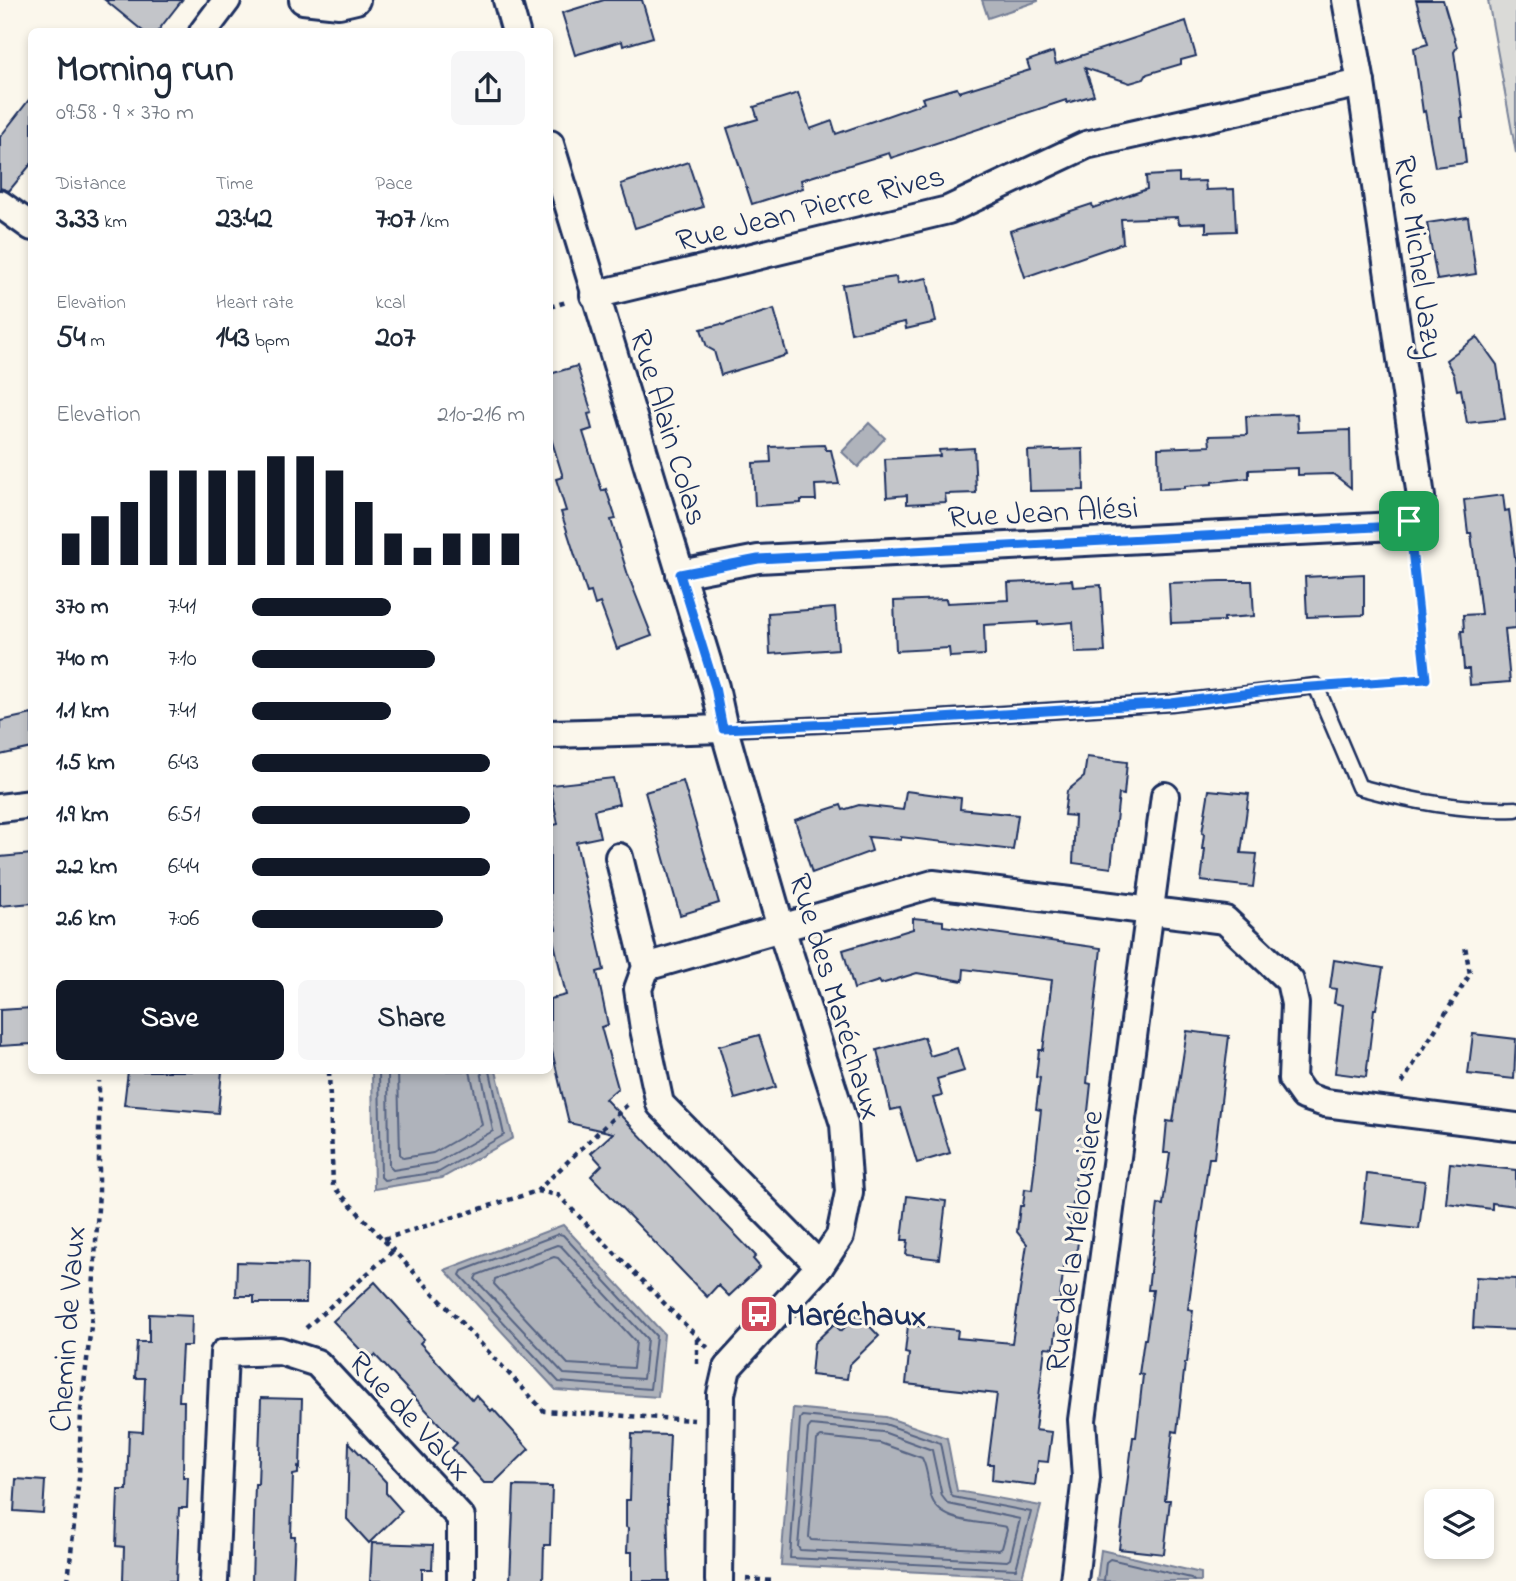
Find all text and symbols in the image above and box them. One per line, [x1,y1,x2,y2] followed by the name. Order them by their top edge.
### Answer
[56,43,234,99] text: Morning run
[451,51,525,125] button: share
[56,97,194,130] text: 09:58 · 9 × 370 m
[1379,153,1454,362] street label: Rue Michel Jazy
[671,154,950,267] street label: Rue Jean Pierre Rives
[56,171,126,198] text: Distance
[216,171,253,198] text: Time
[375,171,412,198] text: Pace
[56,198,99,242] text: 3.33
[216,198,273,242] text: 23:42
[375,198,416,242] text: 7:07
[99,209,127,236] text: km
[416,209,449,236] text: /km
[56,290,126,317] text: Elevation
[216,290,294,317] text: Heart rate
[375,290,406,317] text: kcal
[56,317,86,361] text: 54
[216,317,250,361] text: 143
[375,317,416,361] text: 207
[615,324,719,532] street label: Rue Alain Colas
[86,328,105,355] text: m
[250,328,290,355] text: bpm
[56,399,141,432] text: Elevation
[437,399,525,432] text: 210–216 m
[947,486,1140,543] street label: Rue Jean Alési
[1379,491,1439,551] pin
[1390,502,1428,540] icon: arrive
[56,591,109,624] text: 370 m
[168,591,196,624] text: 7:41
[56,643,109,676] text: 740 m
[168,643,197,676] text: 7:10
[56,695,109,728] text: 1.1 km
[168,695,196,728] text: 7:41
[56,747,115,780] text: 1.5 km
[168,747,199,780] text: 6:43
[56,799,109,832] text: 1.9 km
[168,799,201,832] text: 6:51
[56,851,117,884] text: 2.2 km
[168,851,199,884] text: 6:44
[774,868,893,1126] street label: Rue des Maréchaux
[56,903,116,936] text: 2.6 km
[168,903,200,936] text: 7:06
[56,980,284,1060] button: Save
[298,980,525,1060] button: Share
[1035,1107,1118,1375] street label: Rue de la Mélousière
[39,1225,100,1434] street label: Chemin de Vaux
[738,1293,780,1335] bus stop icon: Maréchaux
[786,1294,926,1341] place label: Maréchaux
[336,1342,481,1493] street label: Rue de Vaux
[1424,1489,1494,1559] map controls
[1424,1489,1494,1559] button: layers

